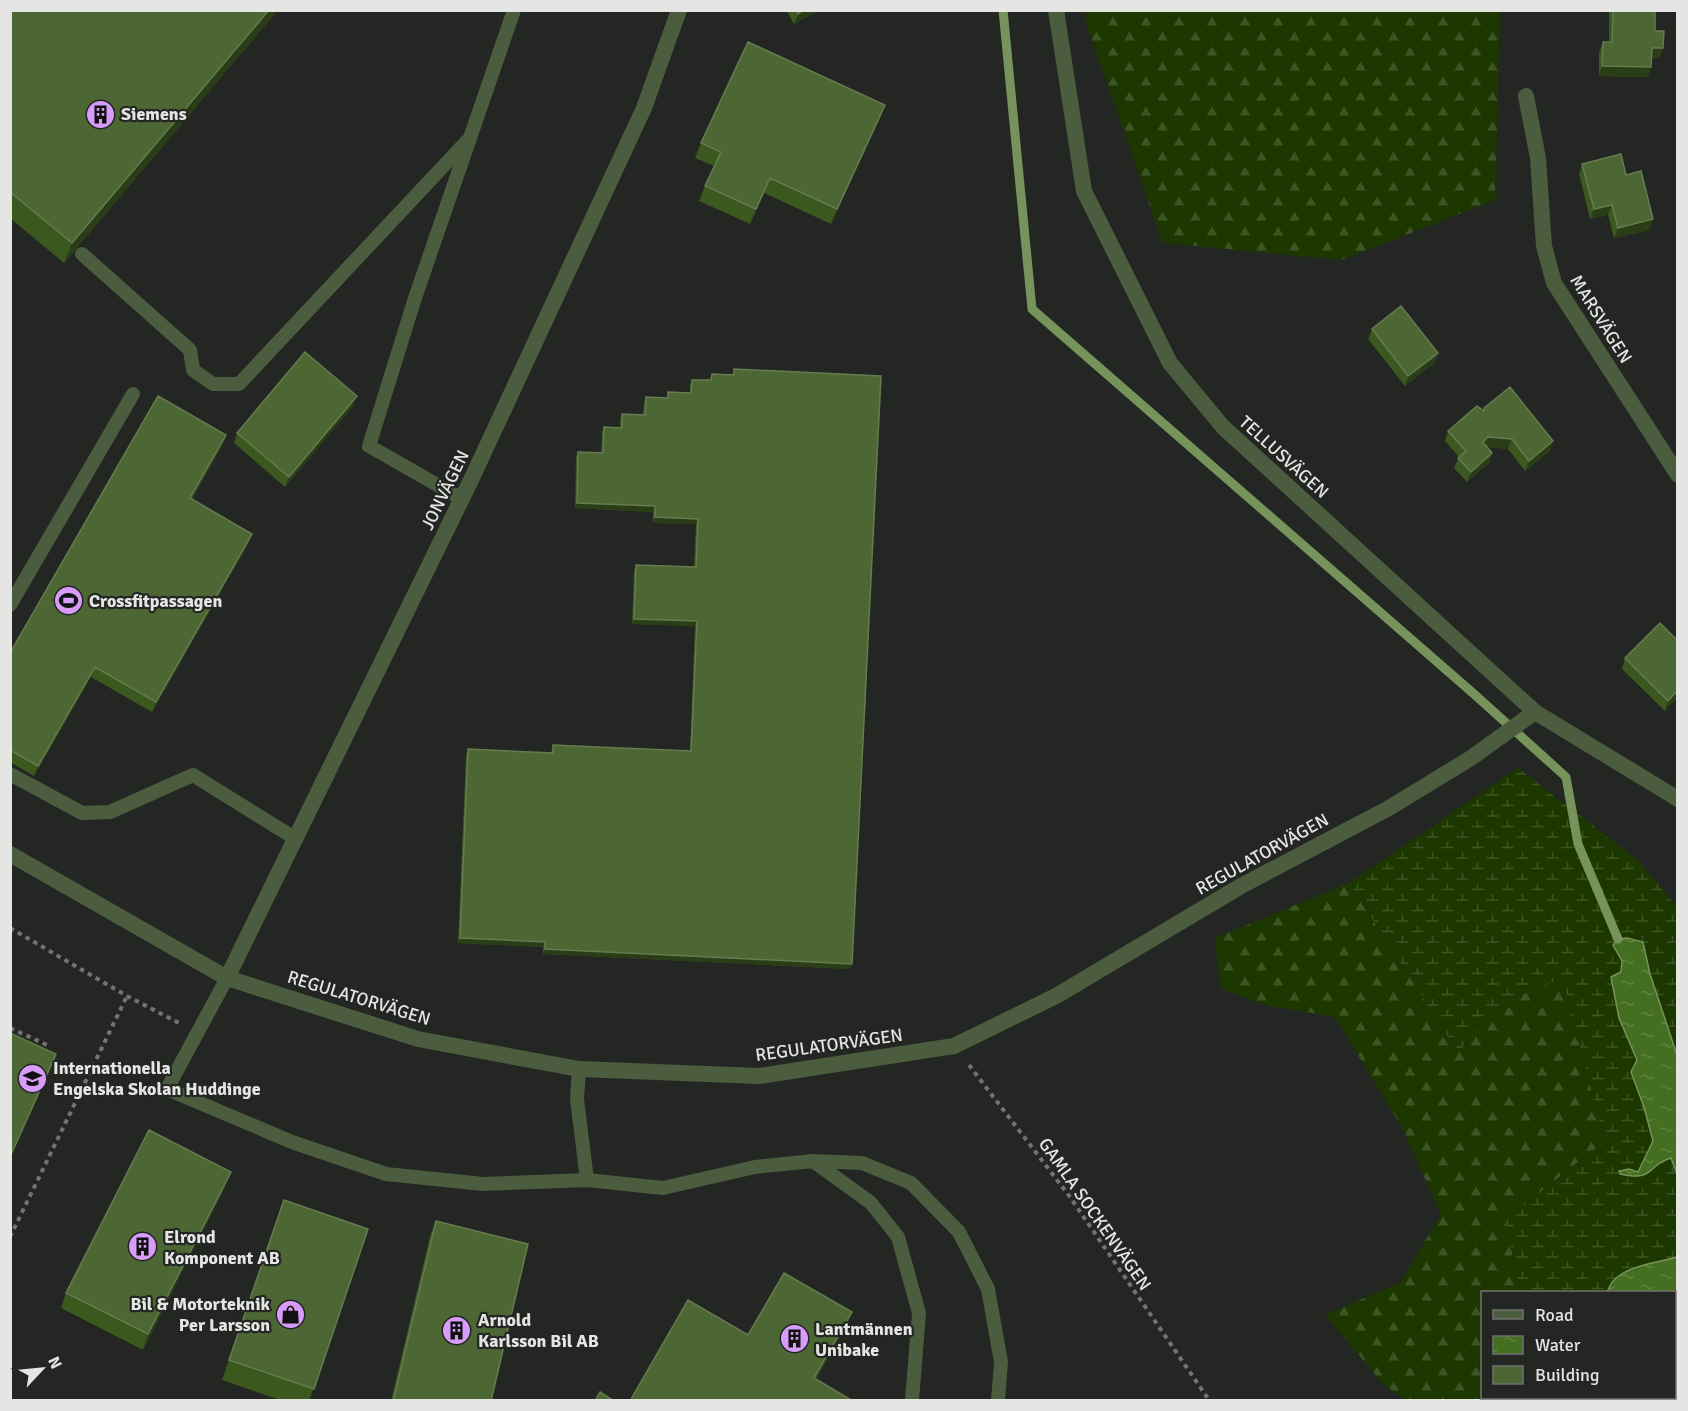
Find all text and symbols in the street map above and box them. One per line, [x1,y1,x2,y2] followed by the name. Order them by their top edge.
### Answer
[84,98,116,130] building icon: Siemens
[121,103,187,125] place label: Siemens
[1565,271,1637,367] street label: MARSVÄGEN
[1235,411,1333,503] street label: TELLUSVÄGEN
[416,446,474,534] street label: JONVÄGEN
[52,585,84,617] sports icon: Crossfitpassagen
[89,590,222,612] place label: Crossfitpassagen
[1192,808,1332,900] street label: REGULATORVÄGEN
[285,966,433,1030] street label: REGULATORVÄGEN
[754,1024,904,1066] street label: REGULATORVÄGEN
[53,1057,261,1100] place label: Internationella Engelska Skolan Huddinge
[16,1062,48,1094] school or university icon: Internationella Engelska Skolan Huddinge
[1034,1133,1156,1295] street label: GAMLA SOCKENVÄGEN
[164,1226,280,1269] place label: Elrond Komponent AB
[127,1231,159,1263] building icon: Elrond Komponent AB
[1481,1291,1676,1399] legend
[130,1293,271,1336] place label: Bil & Motorteknik Per Larsson
[275,1298,307,1330] shop icon: Bil & Motorteknik Per Larsson
[1535,1304,1574,1326] text: Road
[478,1309,599,1352] place label: Arnold Karlsson Bil AB
[441,1314,473,1346] building icon: Arnold Karlsson Bil AB
[815,1318,913,1361] place label: Lantmännen Unibake
[778,1323,810,1355] building icon: Lantmännen Unibake
[1535,1334,1581,1356] text: Water
[12,1339,72,1399] north arrow
[43,1353,66,1372] text: N
[1535,1364,1599,1386] text: Building

